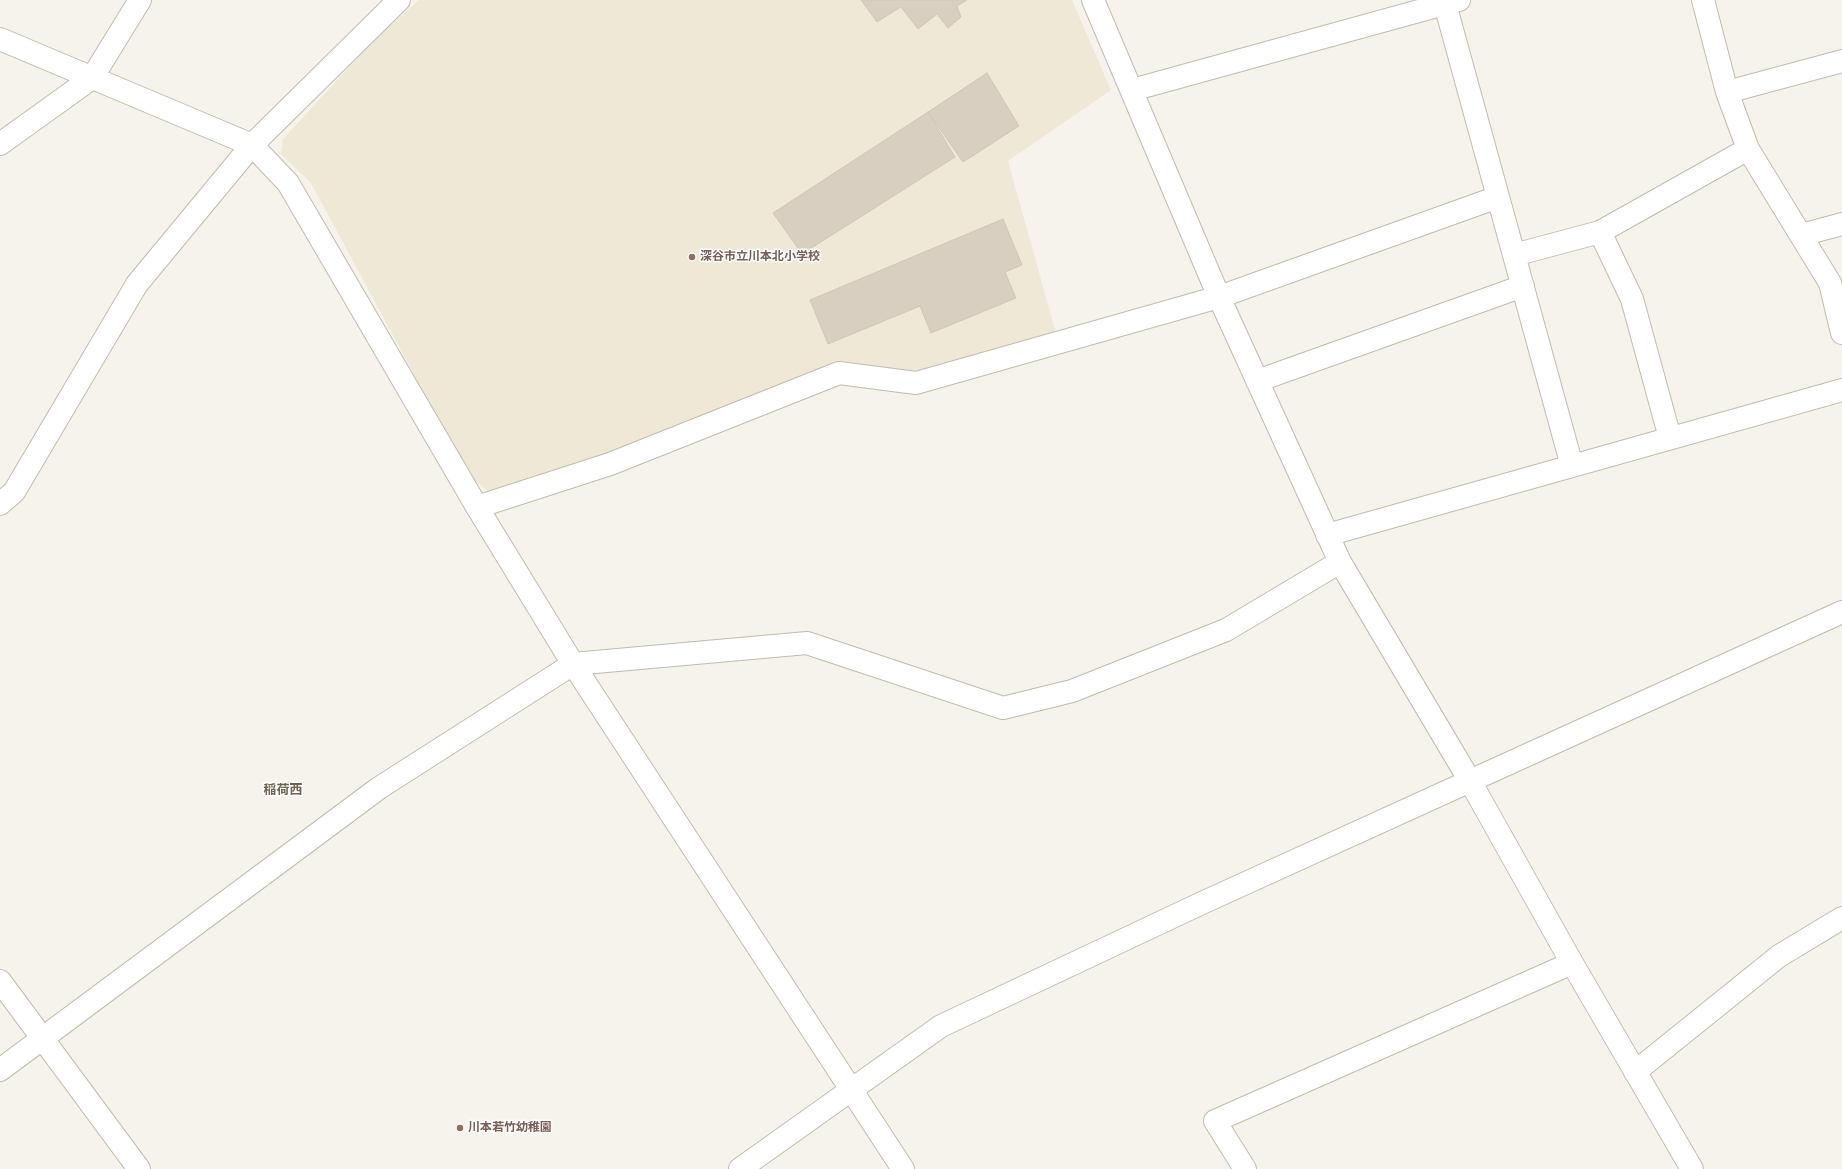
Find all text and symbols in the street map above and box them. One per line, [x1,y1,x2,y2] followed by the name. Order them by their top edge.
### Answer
[700,250,820,264] place label: 深谷市立川本北小学校
[687,252,697,262] marker: 深谷市立川本北小学校
[264,782,302,798] district label: 稲荷西
[468,1121,552,1135] place label: 川本若竹幼稚園
[455,1123,465,1133] marker: 川本若竹幼稚園

